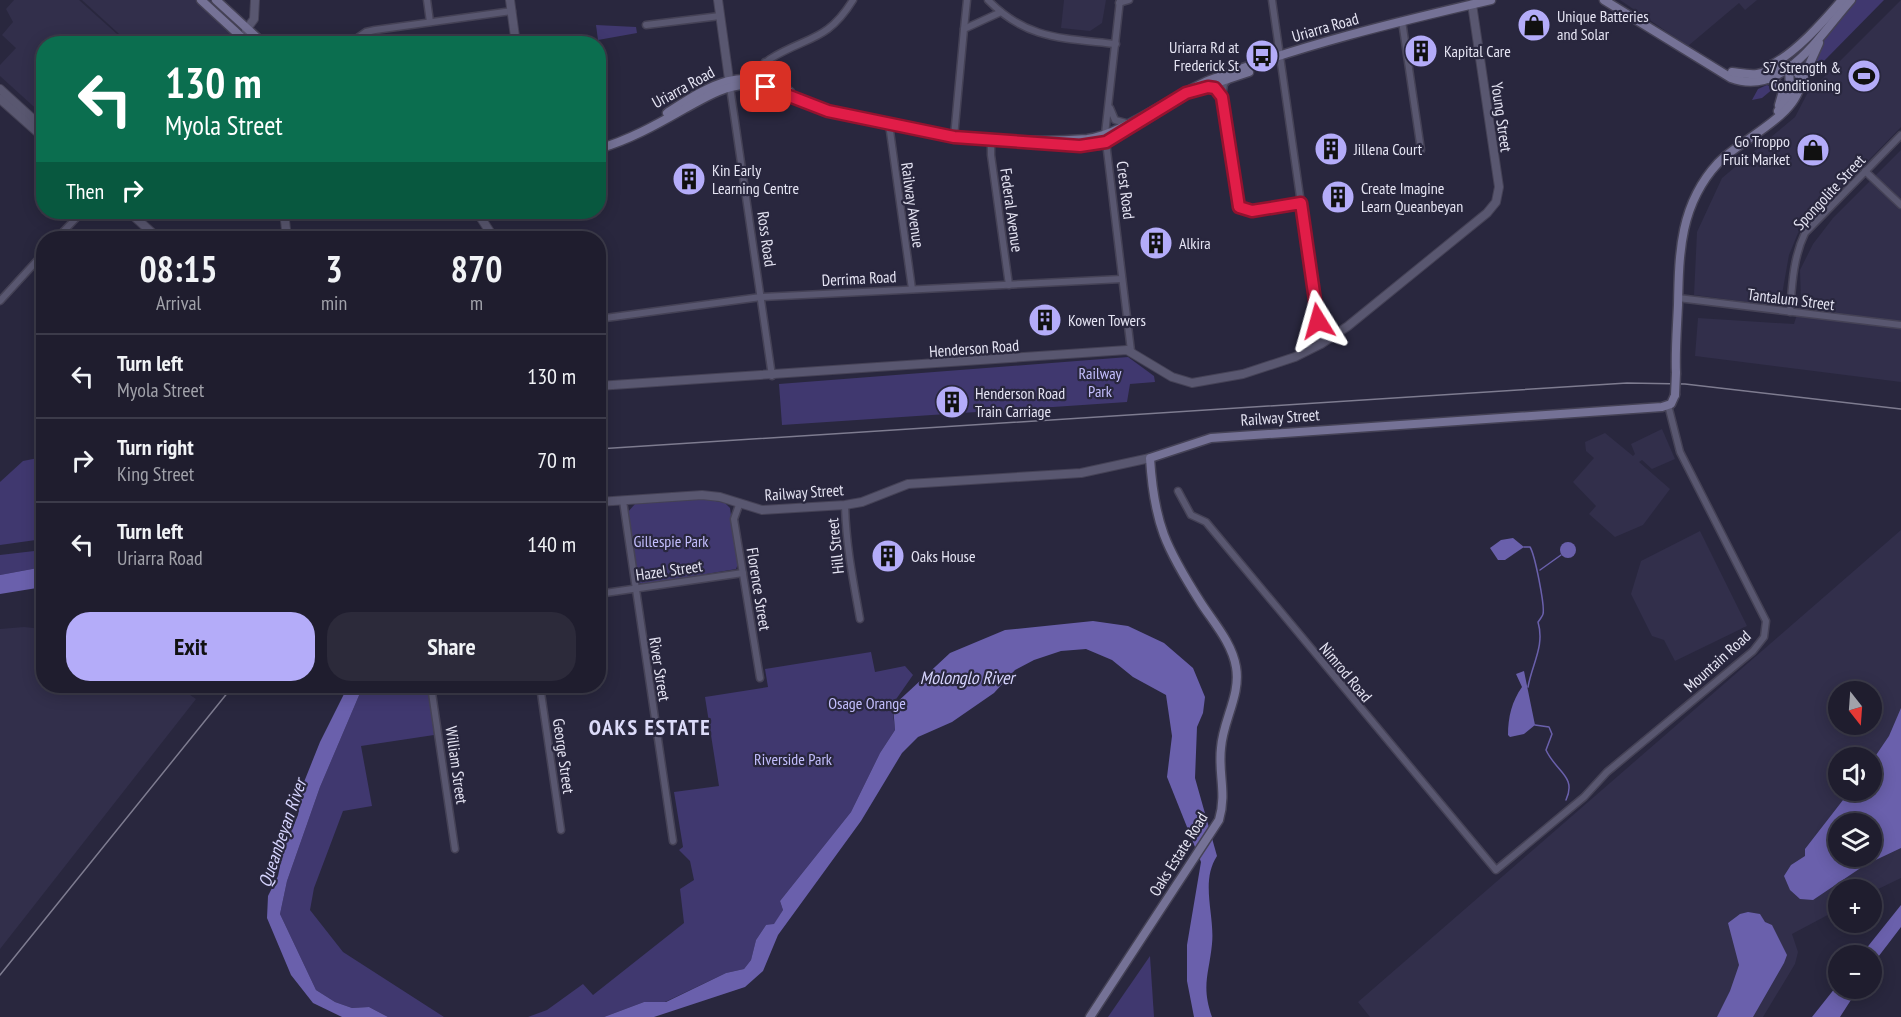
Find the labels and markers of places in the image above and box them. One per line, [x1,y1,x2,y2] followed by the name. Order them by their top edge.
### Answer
[1557,6,1649,44] place label: Unique Batteries and Solar
[1516,7,1552,43] shop icon: Unique Batteries and Solar
[1403,33,1439,69] building icon: Kapital Care
[1169,37,1240,75] place label: Uriarra Rd at Frederick St
[1244,38,1280,74] bus stop icon: Uriarra Rd at Frederick St
[1444,41,1511,61] place label: Kapital Care
[1763,57,1841,95] place label: S7 Strength & Conditioning
[1846,58,1882,94] sports icon: S7 Strength & Conditioning
[740,61,791,112] pin
[1313,131,1349,167] building icon: Jillena Court
[1723,131,1791,169] place label: Go Troppo Fruit Market
[1795,132,1831,168] shop icon: Go Troppo Fruit Market
[1353,139,1423,159] place label: Jillena Court
[712,160,799,198] place label: Kin Early Learning Centre
[671,161,707,197] building icon: Kin Early Learning Centre
[1361,178,1463,216] place label: Create Imagine Learn Queanbeyan
[1320,179,1356,215] building icon: Create Imagine Learn Queanbeyan
[1138,225,1174,261] building icon: Alkira
[1179,233,1211,253] place label: Alkira
[1027,302,1063,338] building icon: Kowen Towers
[1068,310,1146,330] place label: Kowen Towers
[975,383,1065,421] place label: Henderson Road Train Carriage
[934,384,970,420] building icon: Henderson Road Train Carriage
[870,538,906,574] building icon: Oaks House
[911,546,976,566] place label: Oaks House

